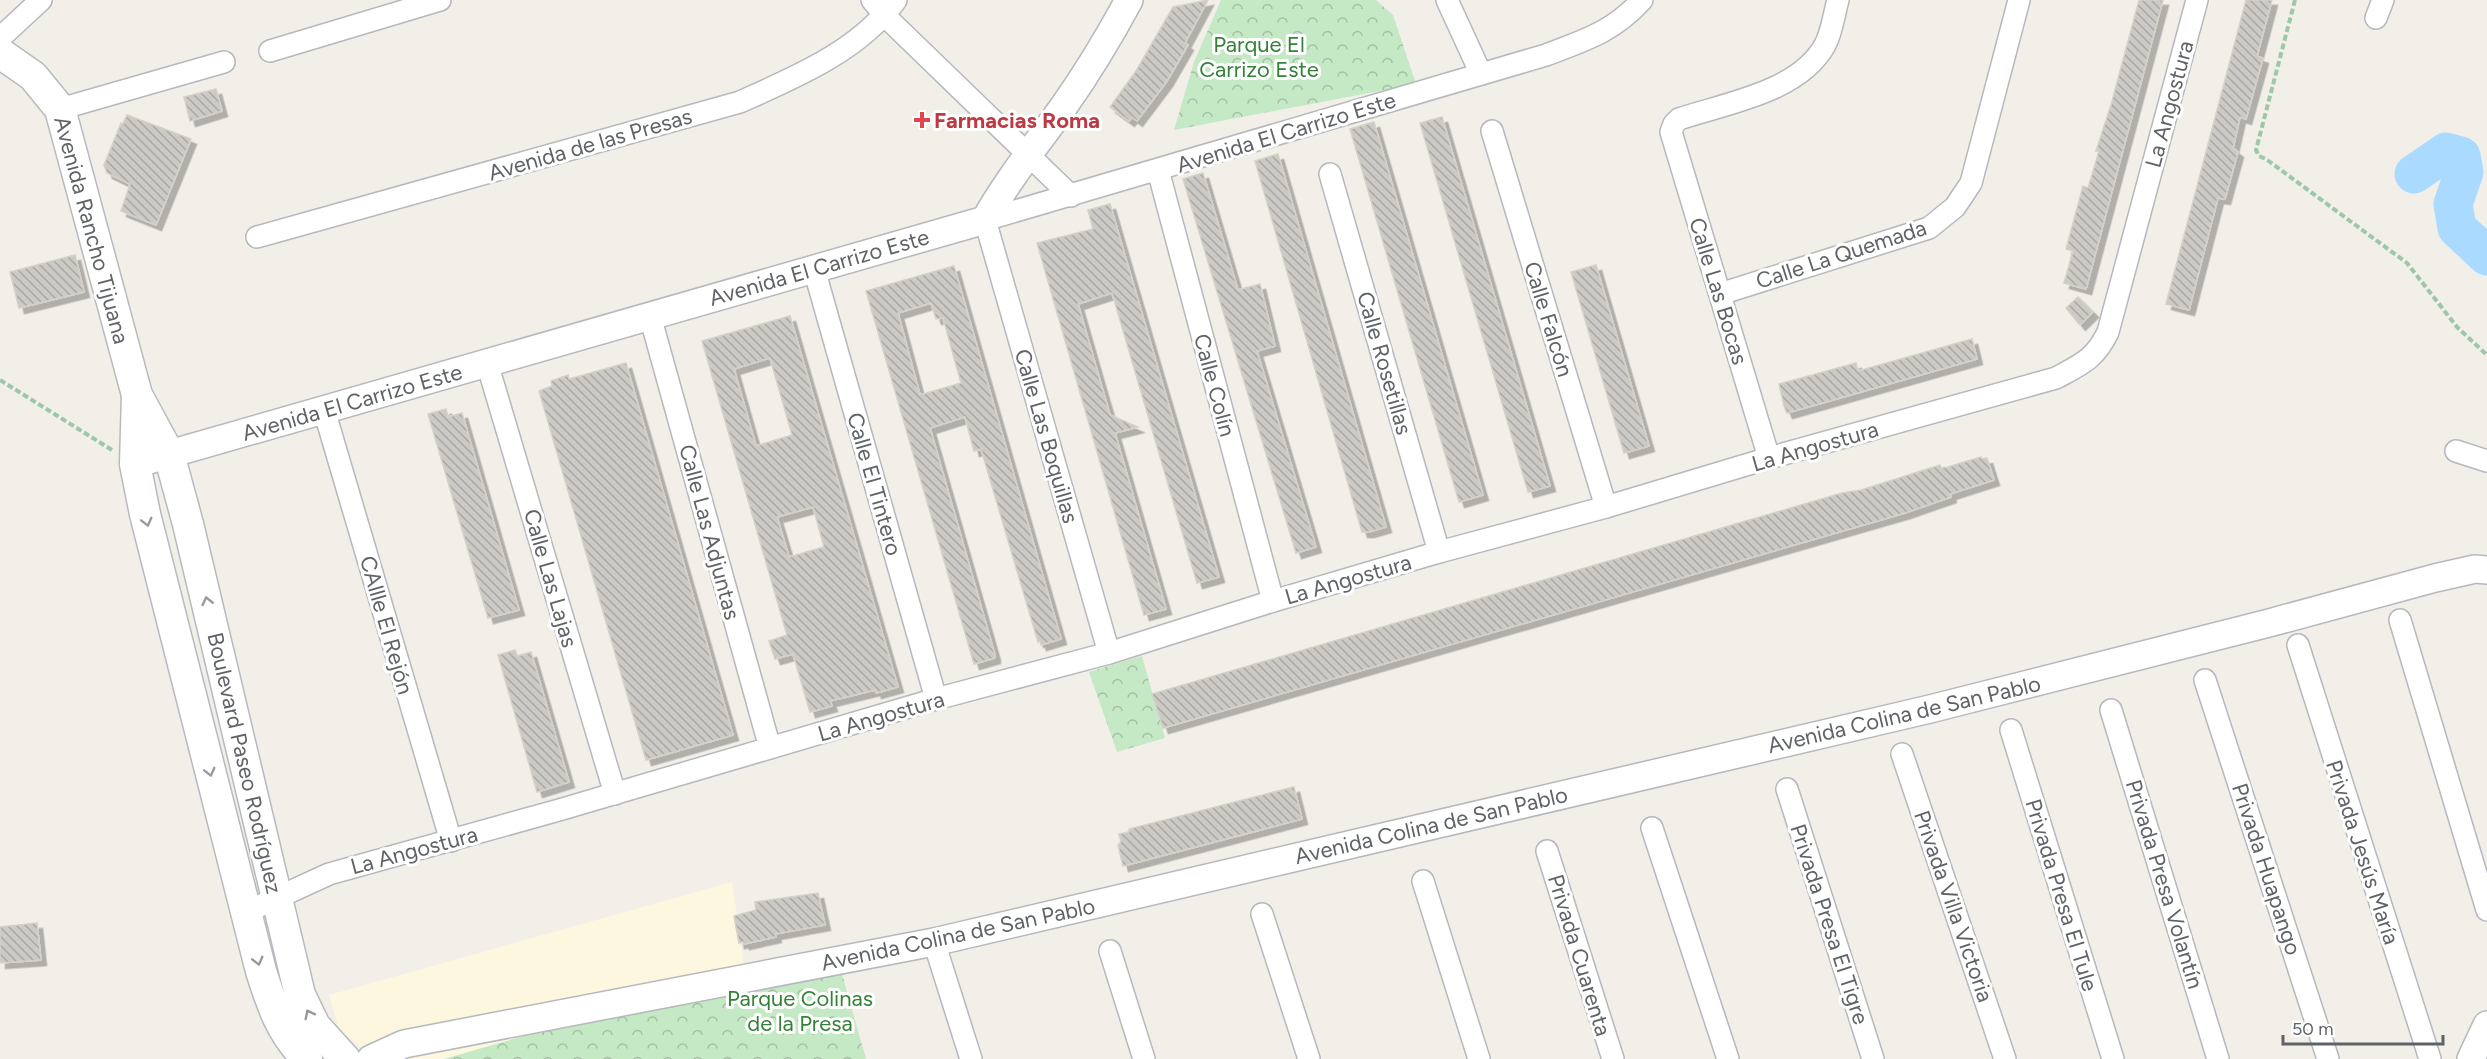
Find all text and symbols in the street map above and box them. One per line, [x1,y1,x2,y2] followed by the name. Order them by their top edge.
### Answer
[1199,31,1319,83] park label: Parque El Carrizo Este
[2140,38,2199,171] street label: La Angostura
[1173,86,1399,179] street label: Avenida El Carrizo Este
[485,102,695,186] street label: Avenida de las Presas
[934,107,1100,134] place label: Farmacias Roma
[48,113,135,347] street label: Avenida Rancho Tijuana
[915,113,929,127] marker: Farmacias Roma
[1683,214,1754,368] street label: Calle Las Bocas
[1752,214,1930,295] street label: Calle La Quemada
[706,223,932,312] street label: Avenida El Carrizo Este
[1518,258,1579,380] street label: Calle Falcón
[1351,288,1418,438] street label: Calle Rosetillas
[1188,331,1241,439] street label: Calle Colín
[1009,346,1084,526] street label: Calle Las Boquillas
[239,358,465,447] street label: Avenida El Carrizo Este
[841,410,908,559] street label: Calle El Tintero
[1749,416,1882,477] street label: La Angostura
[673,442,746,623] street label: Calle Las Adjuntas
[518,506,583,650] street label: Calle Las Lajas
[139,516,152,526] one-way arrow
[1282,549,1415,610] street label: La Angostura
[354,553,419,697] street label: CAllle El Rejón
[201,596,214,606] one-way arrow
[201,630,288,896] street label: Boulevard Paseo Rodríguez
[1765,670,2043,759] street label: Avenida Colina de San Pablo
[815,686,948,747] street label: La Angostura
[2320,757,2405,948] street label: Privada Jesús María
[203,766,216,776] one-way arrow
[2120,776,2209,992] street label: Privada Presa Volantín
[2226,780,2307,959] street label: Privada Huapango
[1292,781,1570,870] street label: Avenida Colina de San Pablo
[2019,796,2104,995] street label: Privada Presa El Tule
[1908,807,1999,1006] street label: Privada Villa Victoria
[348,821,481,880] street label: La Angostura
[1784,821,1875,1028] street label: Privada Presa El Tigre
[1542,871,1617,1039] street label: Privada Cuarenta
[819,892,1097,977] street label: Avenida Colina de San Pablo
[251,955,264,965] one-way arrow
[727,985,873,1037] park label: Parque Colinas de la Presa
[2283,1008,2444,1046] scale bar
[305,1010,316,1020] one-way arrow
[2292,1018,2334,1040] text: 50 m

